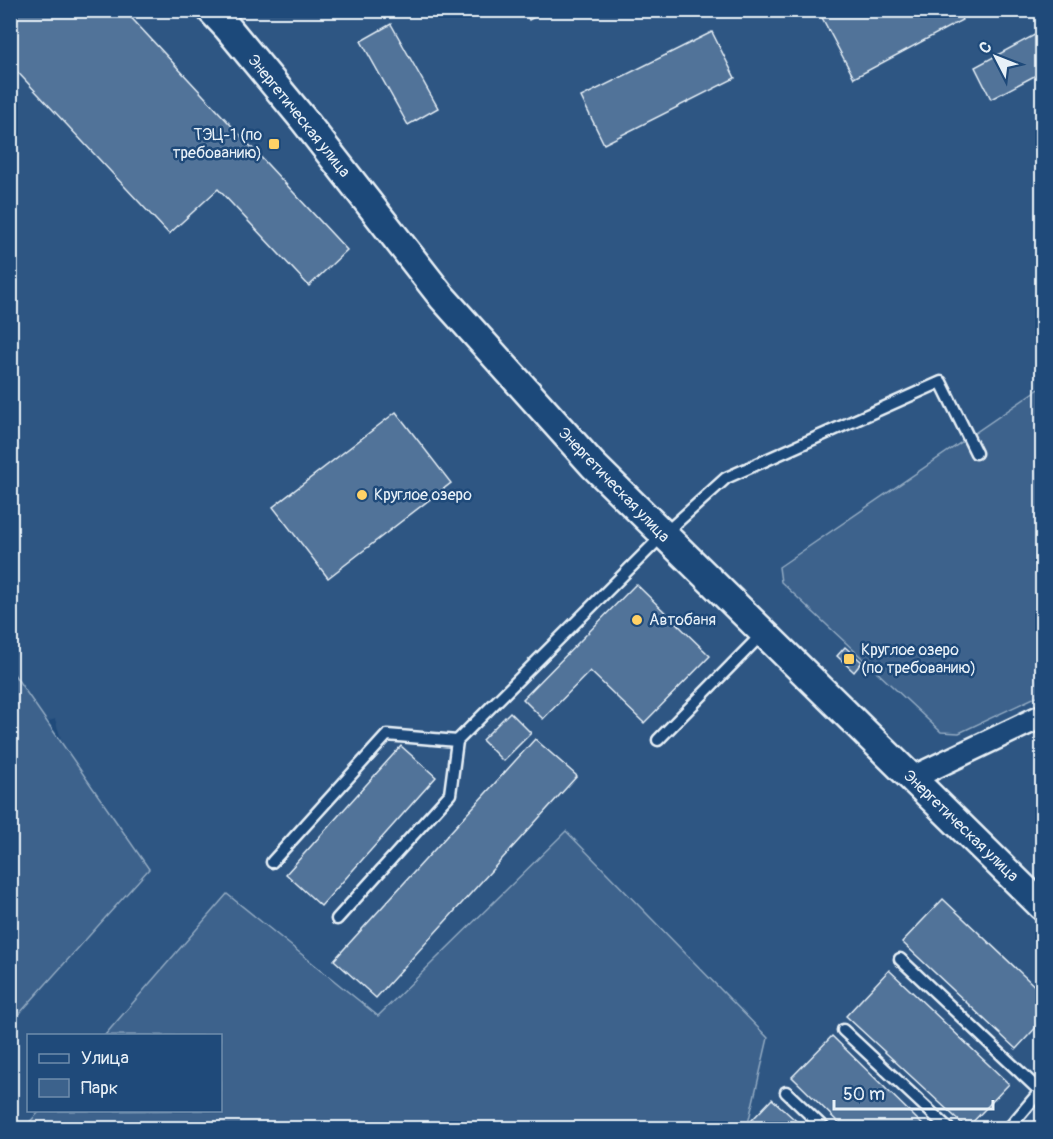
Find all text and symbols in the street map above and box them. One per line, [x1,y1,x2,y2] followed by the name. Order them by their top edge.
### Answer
[966,27,1026,87] north arrow
[975,37,996,58] text: С
[243,51,355,181] street label: Энергетическая улица
[173,125,262,163] place label: ТЭЦ-1 (по требованию)
[267,137,281,151] marker: ТЭЦ-1 (по требованию)
[554,423,674,547] street label: Энергетическая улица
[374,485,472,505] place label: Круглое озеро
[355,488,369,502] marker: Круглое озеро
[649,610,716,630] place label: Автобаня
[630,613,644,627] marker: Автобаня
[861,640,976,678] place label: Круглое озеро (по требованию)
[842,652,856,666] marker: Круглое озеро (по требованию)
[899,766,1023,886] street label: Энергетическая улица
[27,1034,222,1112] legend
[81,1047,129,1070] text: Улица
[834,1073,993,1111] scale bar
[81,1077,118,1100] text: Парк
[843,1083,885,1106] text: 50 m

